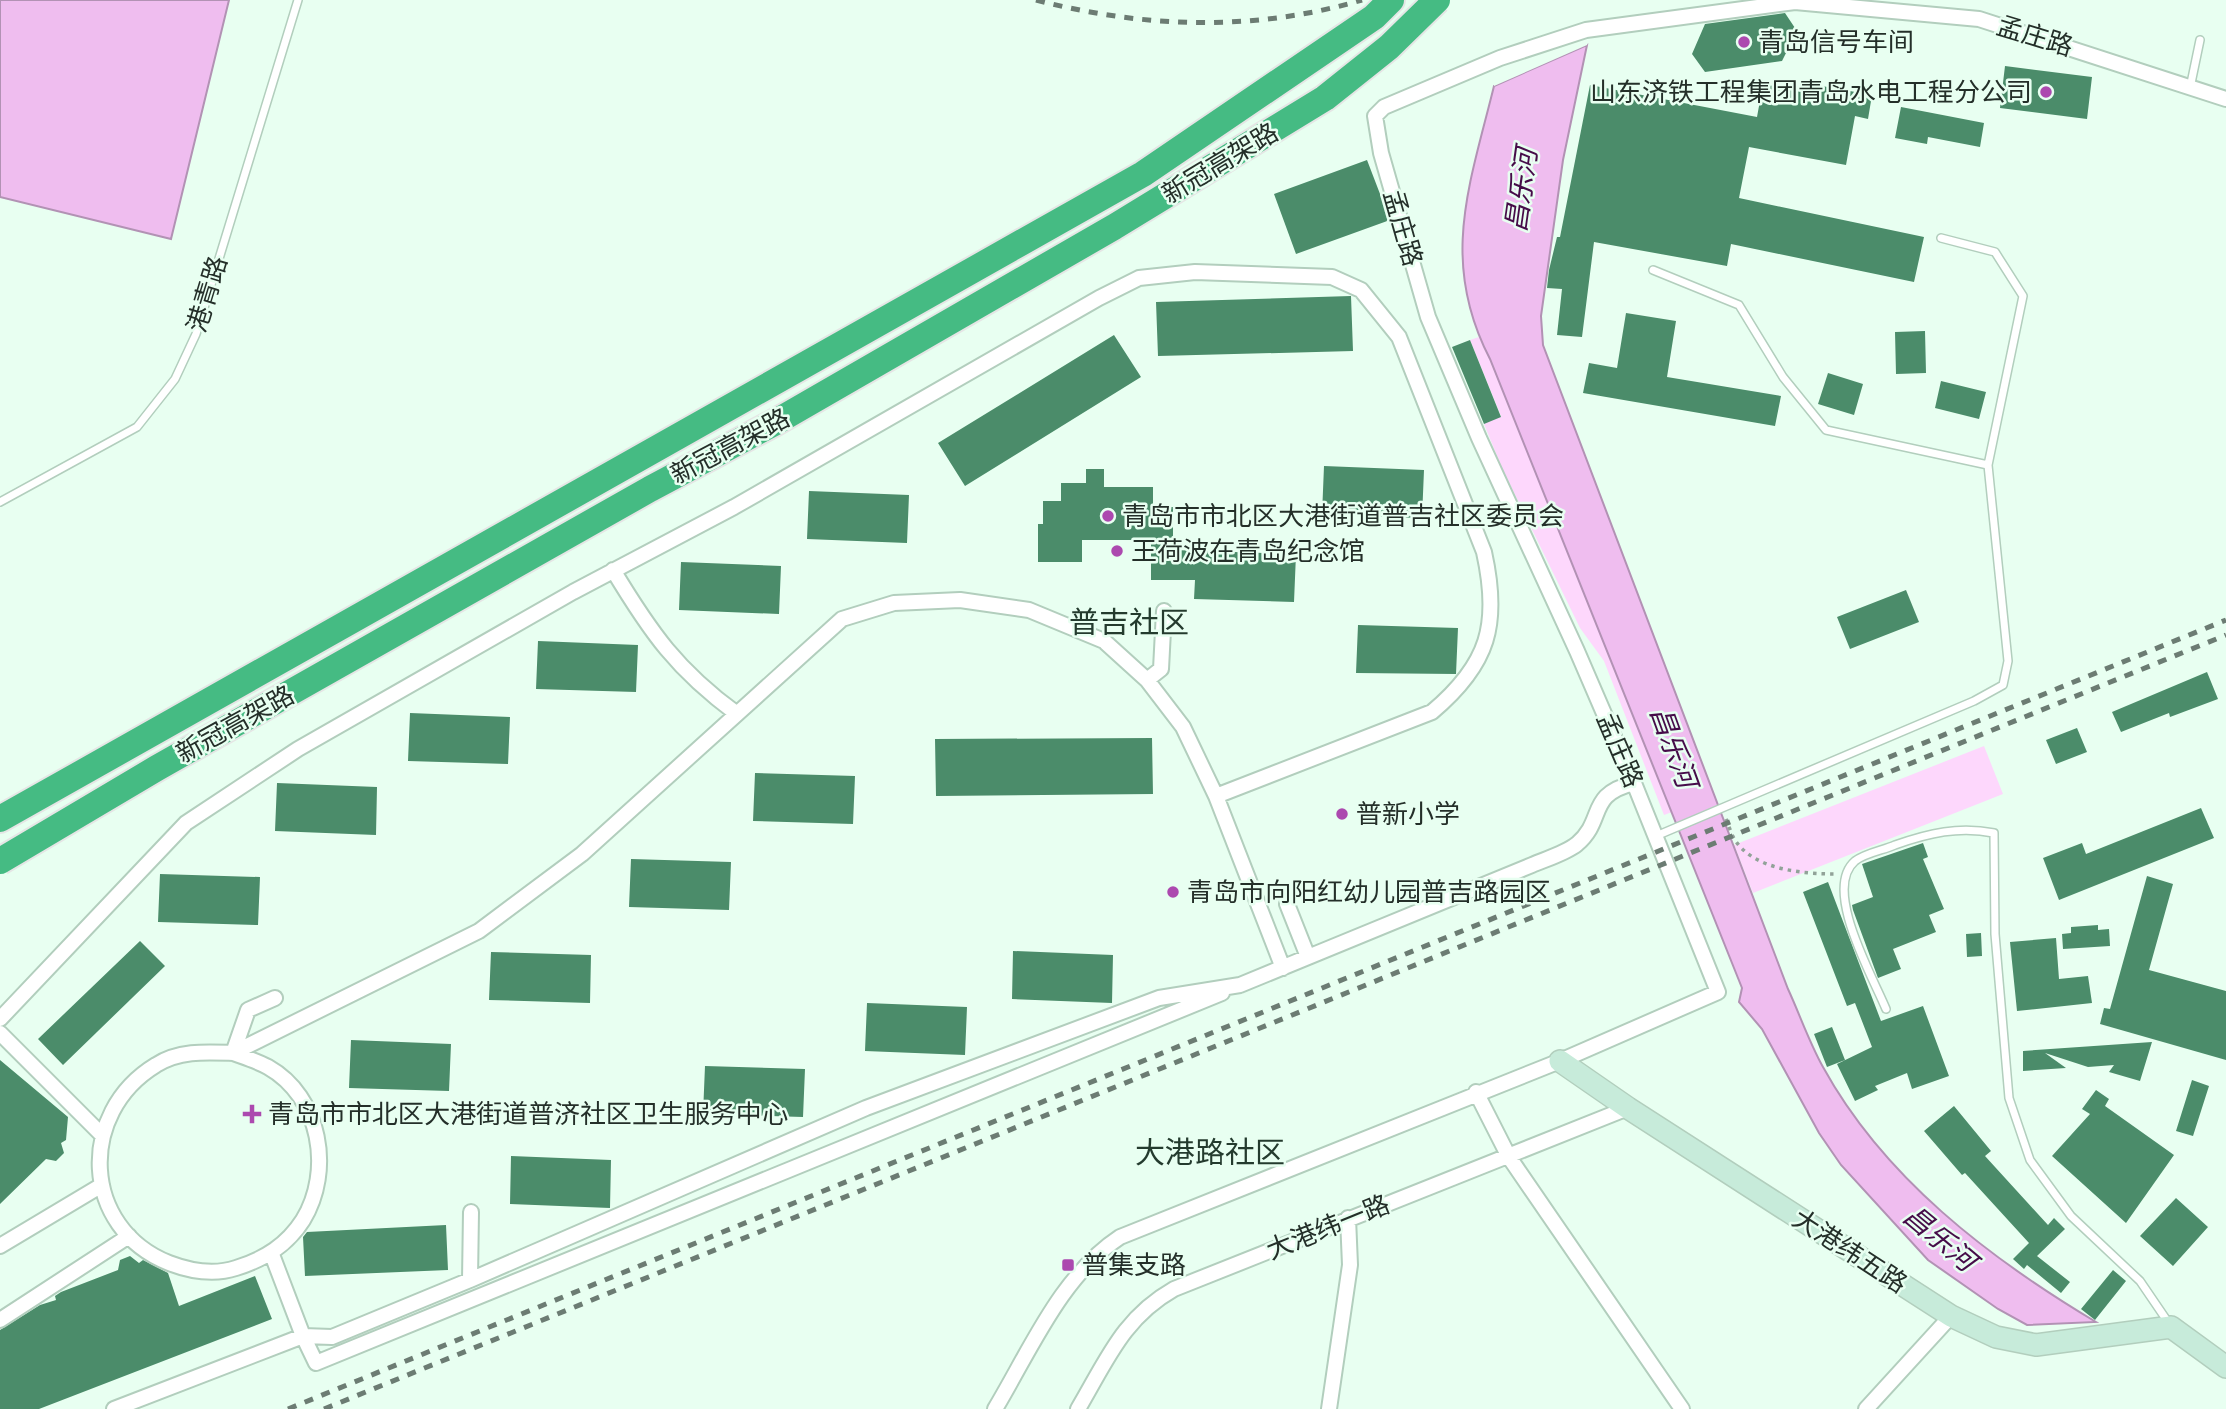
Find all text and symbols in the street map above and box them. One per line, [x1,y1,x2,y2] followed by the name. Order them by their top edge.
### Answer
[1993,8,2077,63] street label: 孟庄路
[1758,25,1914,58] place label: 青岛信号车间
[1736,34,1752,50] marker: 青岛信号车间
[1590,75,2032,108] place label: 山东济铁工程集团青岛水电工程分公司
[2038,84,2054,100] marker: 山东济铁工程集团青岛水电工程分公司
[1156,115,1284,210] street label: 新冠高架路
[1497,141,1544,234] water label: 昌乐河
[1377,186,1430,270] street label: 孟庄路
[179,252,234,336] street label: 港青路
[665,400,795,491] street label: 新冠高架路
[1122,499,1564,532] place label: 青岛市市北区大港街道普吉社区委员会
[1100,508,1116,524] marker: 青岛市市北区大港街道普吉社区委员会
[1131,534,1365,567] place label: 王荷波在青岛纪念馆
[1109,543,1125,559] marker: 王荷波在青岛纪念馆
[1069,603,1189,641] district label: 普吉社区
[170,678,300,770] street label: 新冠高架路
[1644,701,1707,797] water label: 昌乐河
[1590,707,1651,792] street label: 孟庄路
[1356,797,1460,830] place label: 普新小学
[1334,806,1350,822] marker: 普新小学
[1187,875,1551,908] place label: 青岛市向阳红幼儿园普吉路园区
[1165,884,1181,900] marker: 青岛市向阳红幼儿园普吉路园区
[268,1097,788,1130] place label: 青岛市市北区大港街道普济社区卫生服务中心
[242,1104,262,1124] marker: 青岛市市北区大港街道普济社区卫生服务中心
[1135,1133,1285,1171] district label: 大港路社区
[1261,1187,1394,1266] street label: 大港纬一路
[1897,1197,1988,1281] water label: 昌乐河
[1787,1201,1914,1300] street label: 大港纬五路
[1082,1248,1186,1281] place label: 普集支路
[1060,1257,1076,1273] marker: 普集支路

